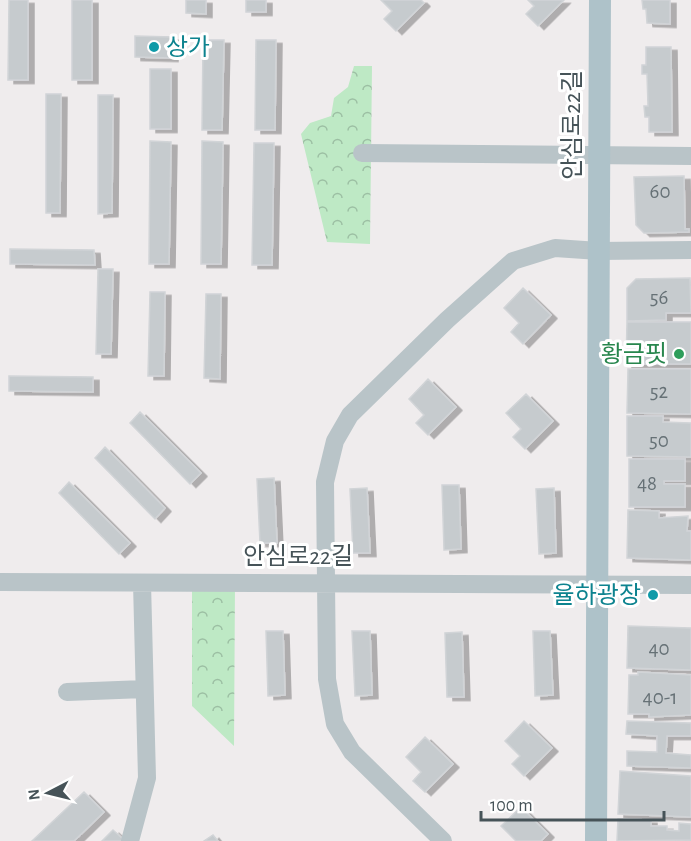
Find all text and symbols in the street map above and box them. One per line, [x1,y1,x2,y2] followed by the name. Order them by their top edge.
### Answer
[166,35,210,60] place label: 상가
[147,40,161,54] marker: 상가
[560,70,585,180] street label: 안심로22길
[650,181,670,202] house number: 60
[650,287,668,308] house number: 56
[601,341,667,367] place label: 황금핏
[672,347,686,361] marker: 황금핏
[650,381,668,402] house number: 52
[649,430,669,451] house number: 50
[637,473,657,494] house number: 48
[243,544,353,569] street label: 안심로22길
[553,582,641,608] place label: 율하광장
[646,588,660,602] marker: 율하광장
[648,638,670,659] house number: 40
[643,687,677,708] house number: 40-1
[18,763,78,823] north arrow
[481,784,664,822] scale bar
[25,788,43,801] text: N
[490,797,533,815] text: 100 m

